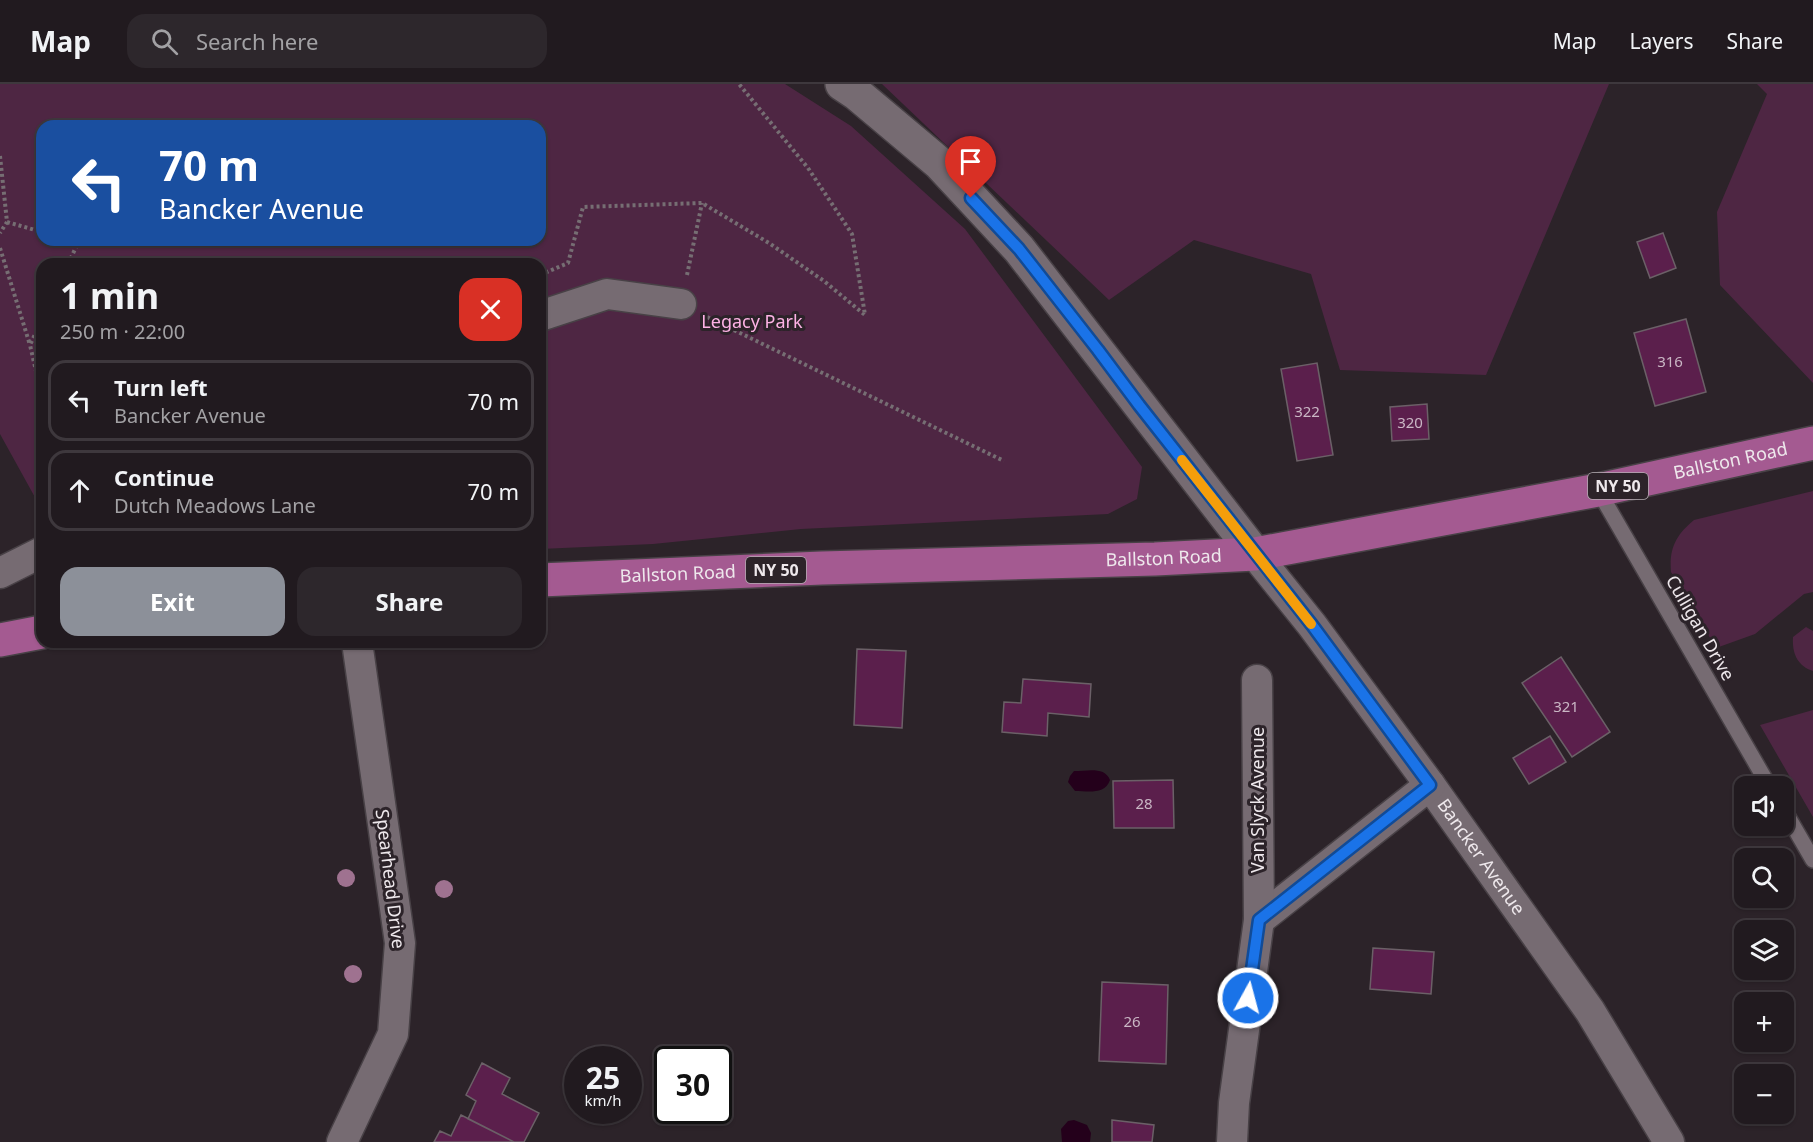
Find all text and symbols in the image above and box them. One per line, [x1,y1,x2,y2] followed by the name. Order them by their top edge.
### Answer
[127,14,547,68] search box
[30,22,91,60] text: Map
[148,25,181,58] icon: search
[196,26,318,56] text: Search here
[1553,27,1597,55] text: Map
[1630,27,1694,55] text: Layers
[1727,27,1783,55] text: Share
[159,136,259,193] text: 70 m
[945,136,996,198] pin
[60,144,138,222] icon: left
[954,145,987,178] icon: arrive
[159,190,364,227] text: Bancker Avenue
[60,271,159,320] text: 1 min
[459,278,522,341] button: close
[701,309,803,333] park label: Legacy Park
[60,318,185,345] text: 250 m · 22:00
[1657,351,1683,371] house number: 316
[114,372,208,402] text: Turn left
[63,384,96,417] icon: left
[468,386,519,416] text: 70 m
[1294,401,1320,421] house number: 322
[114,402,266,429] text: Bancker Avenue
[1397,412,1423,432] house number: 320
[1671,436,1790,484] street label: Ballston Road
[114,462,214,492] text: Continue
[1588,473,1648,499] road number: NY 50
[63,474,96,507] icon: ahead
[468,476,519,506] text: 70 m
[114,492,316,519] text: Dutch Meadows Lane
[1105,543,1222,571] street label: Ballston Road
[746,557,806,583] road number: NY 50
[619,559,736,588] street label: Ballston Road
[60,567,285,636] button: Exit
[297,567,522,636] button: Share
[1661,570,1741,685] street label: Culligan Drive
[1553,696,1579,716] house number: 321
[1245,727,1269,873] street label: Van Slyck Avenue
[1734,776,1794,1124] map controls
[1734,776,1794,836] button: sound
[1135,793,1153,813] house number: 28
[1432,794,1531,919] street label: Bancker Avenue
[371,808,411,950] street label: Spearhead Drive
[1734,848,1794,908] button: search
[1734,920,1794,980] button: layers
[1216,966,1280,1030] position arrow
[1734,992,1794,1052] button: +
[1123,1011,1141,1031] house number: 26
[654,1046,732,1124] speed limit sign: 30
[586,1057,620,1098] text: 25
[1734,1064,1794,1124] button: −
[585,1090,621,1110] text: km/h

